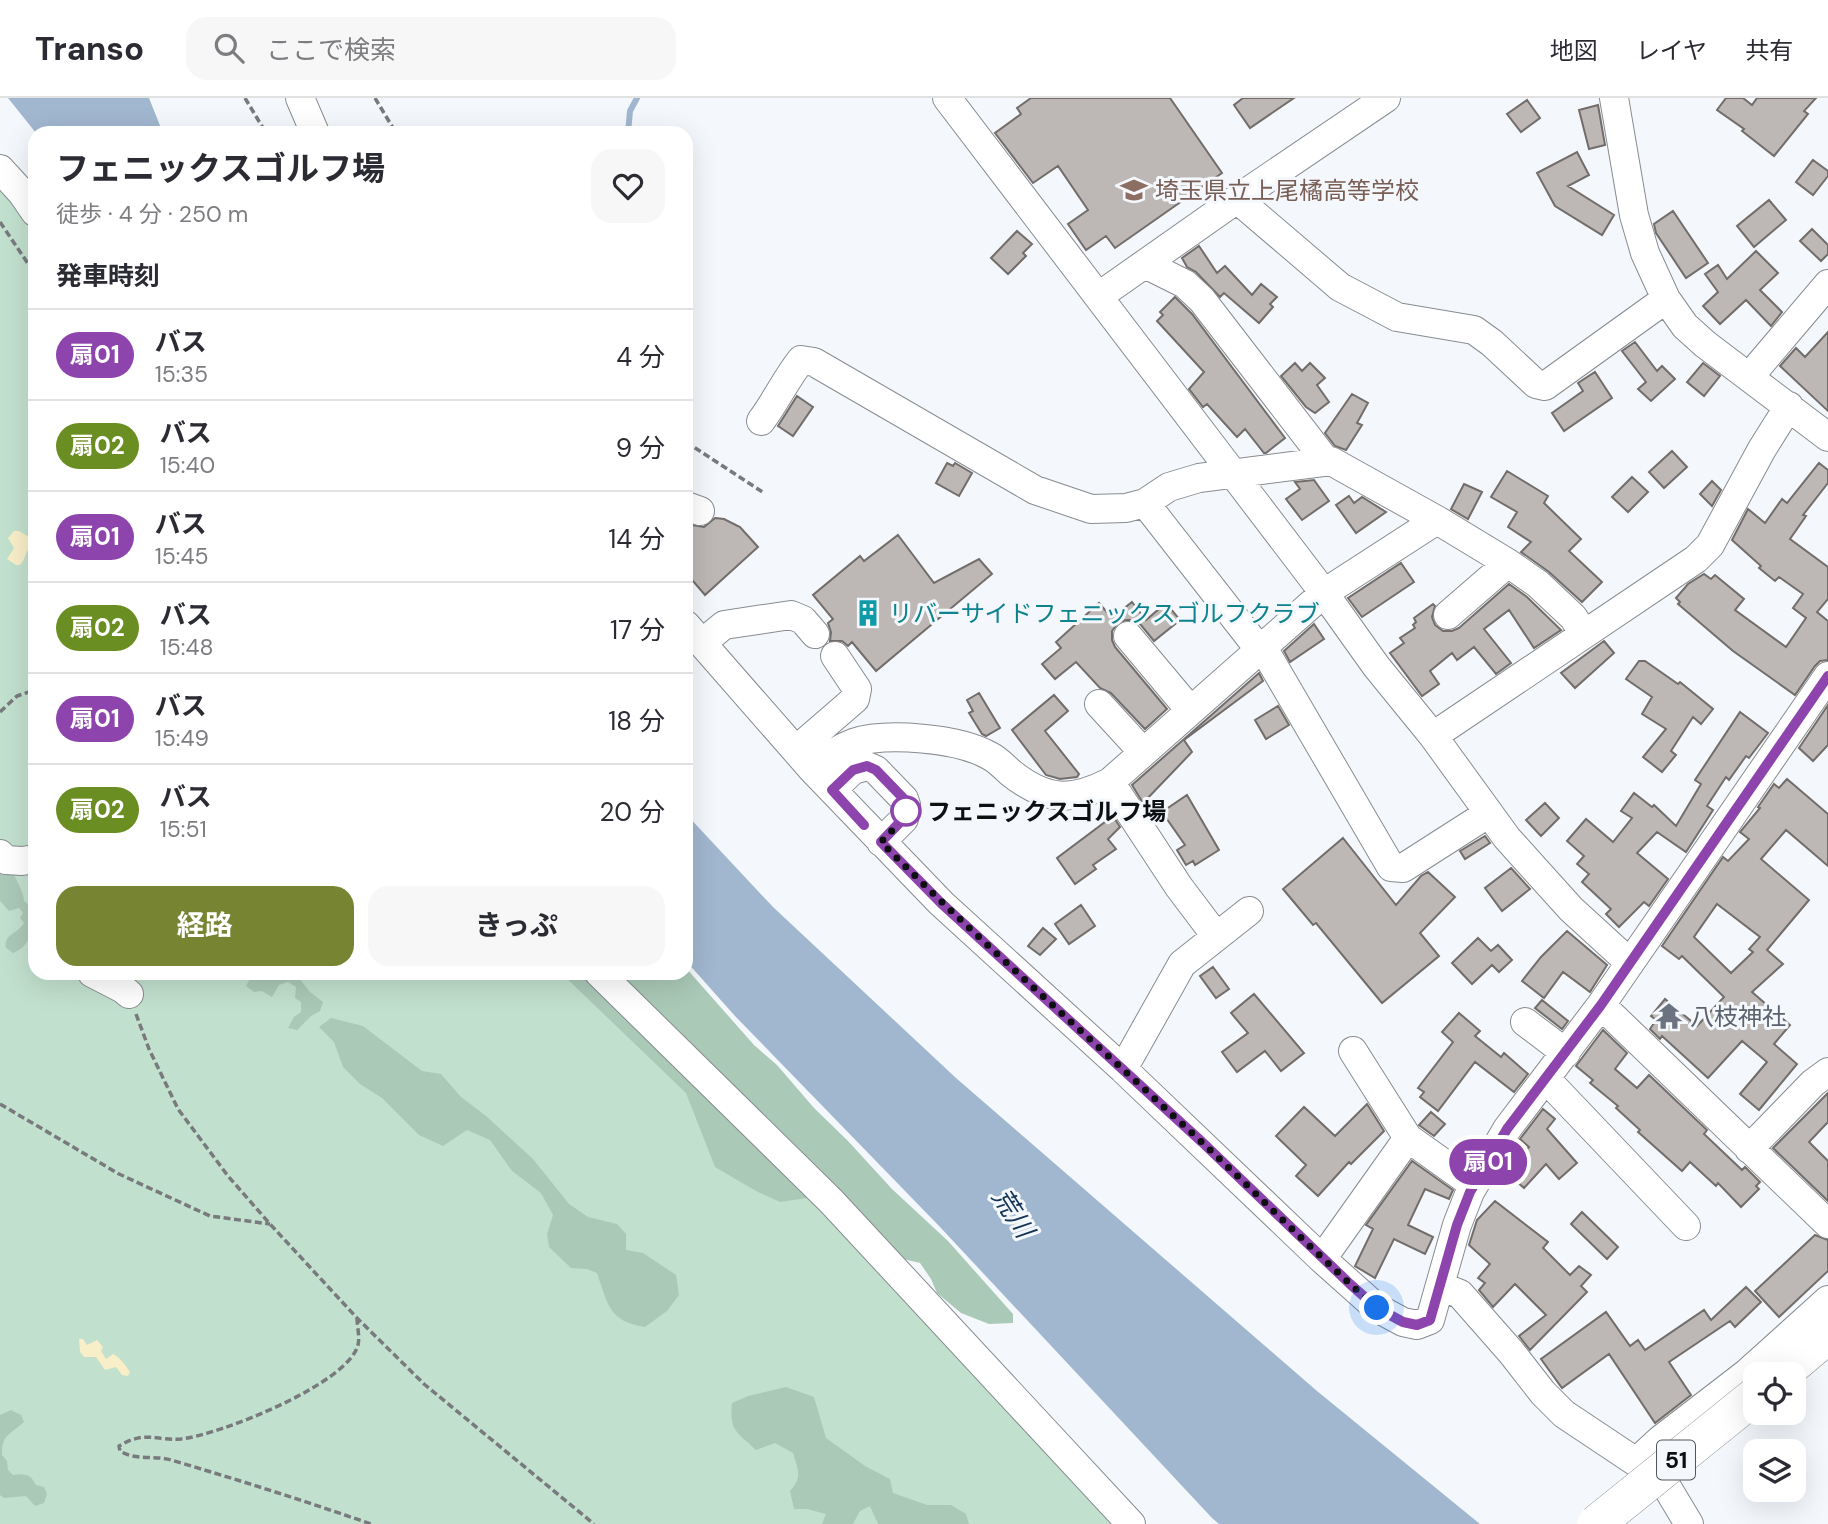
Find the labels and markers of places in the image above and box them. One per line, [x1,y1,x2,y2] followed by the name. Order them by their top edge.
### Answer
[1119,175,1149,205] school or university icon: 埼玉県立上尾橘高等学校
[1155,175,1419,206] place label: 埼玉県立上尾橘高等学校
[853,598,883,628] building icon: リバーサイドフェニックスゴルフクラブ
[889,598,1320,629] place label: リバーサイドフェニックスゴルフクラブ
[891,796,921,826] marker: フェニックスゴルフ場
[927,796,1166,827] place label: フェニックスゴルフ場
[1654,1001,1684,1031] temple icon: 八枝神社
[1690,1001,1786,1032] place label: 八枝神社

